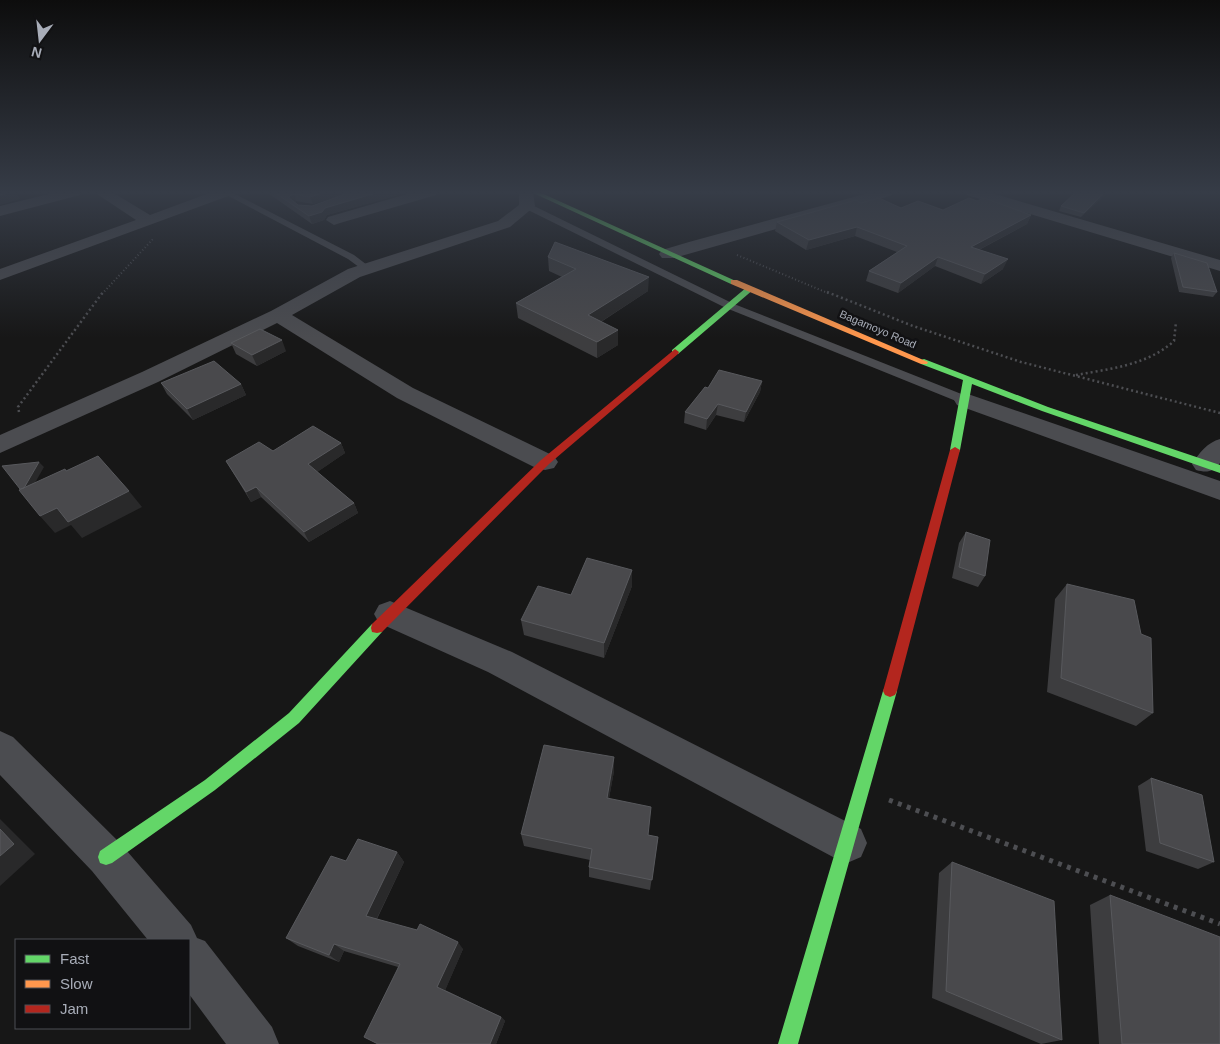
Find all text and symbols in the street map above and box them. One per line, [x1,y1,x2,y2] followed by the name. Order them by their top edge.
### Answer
[15,15,65,65] north arrow
[30,44,44,62] text: N
[838,307,918,351] street label: Bagamoyo Road
[15,939,190,1029] legend
[60,950,90,967] text: Fast
[60,975,93,992] text: Slow
[60,1000,88,1017] text: Jam

